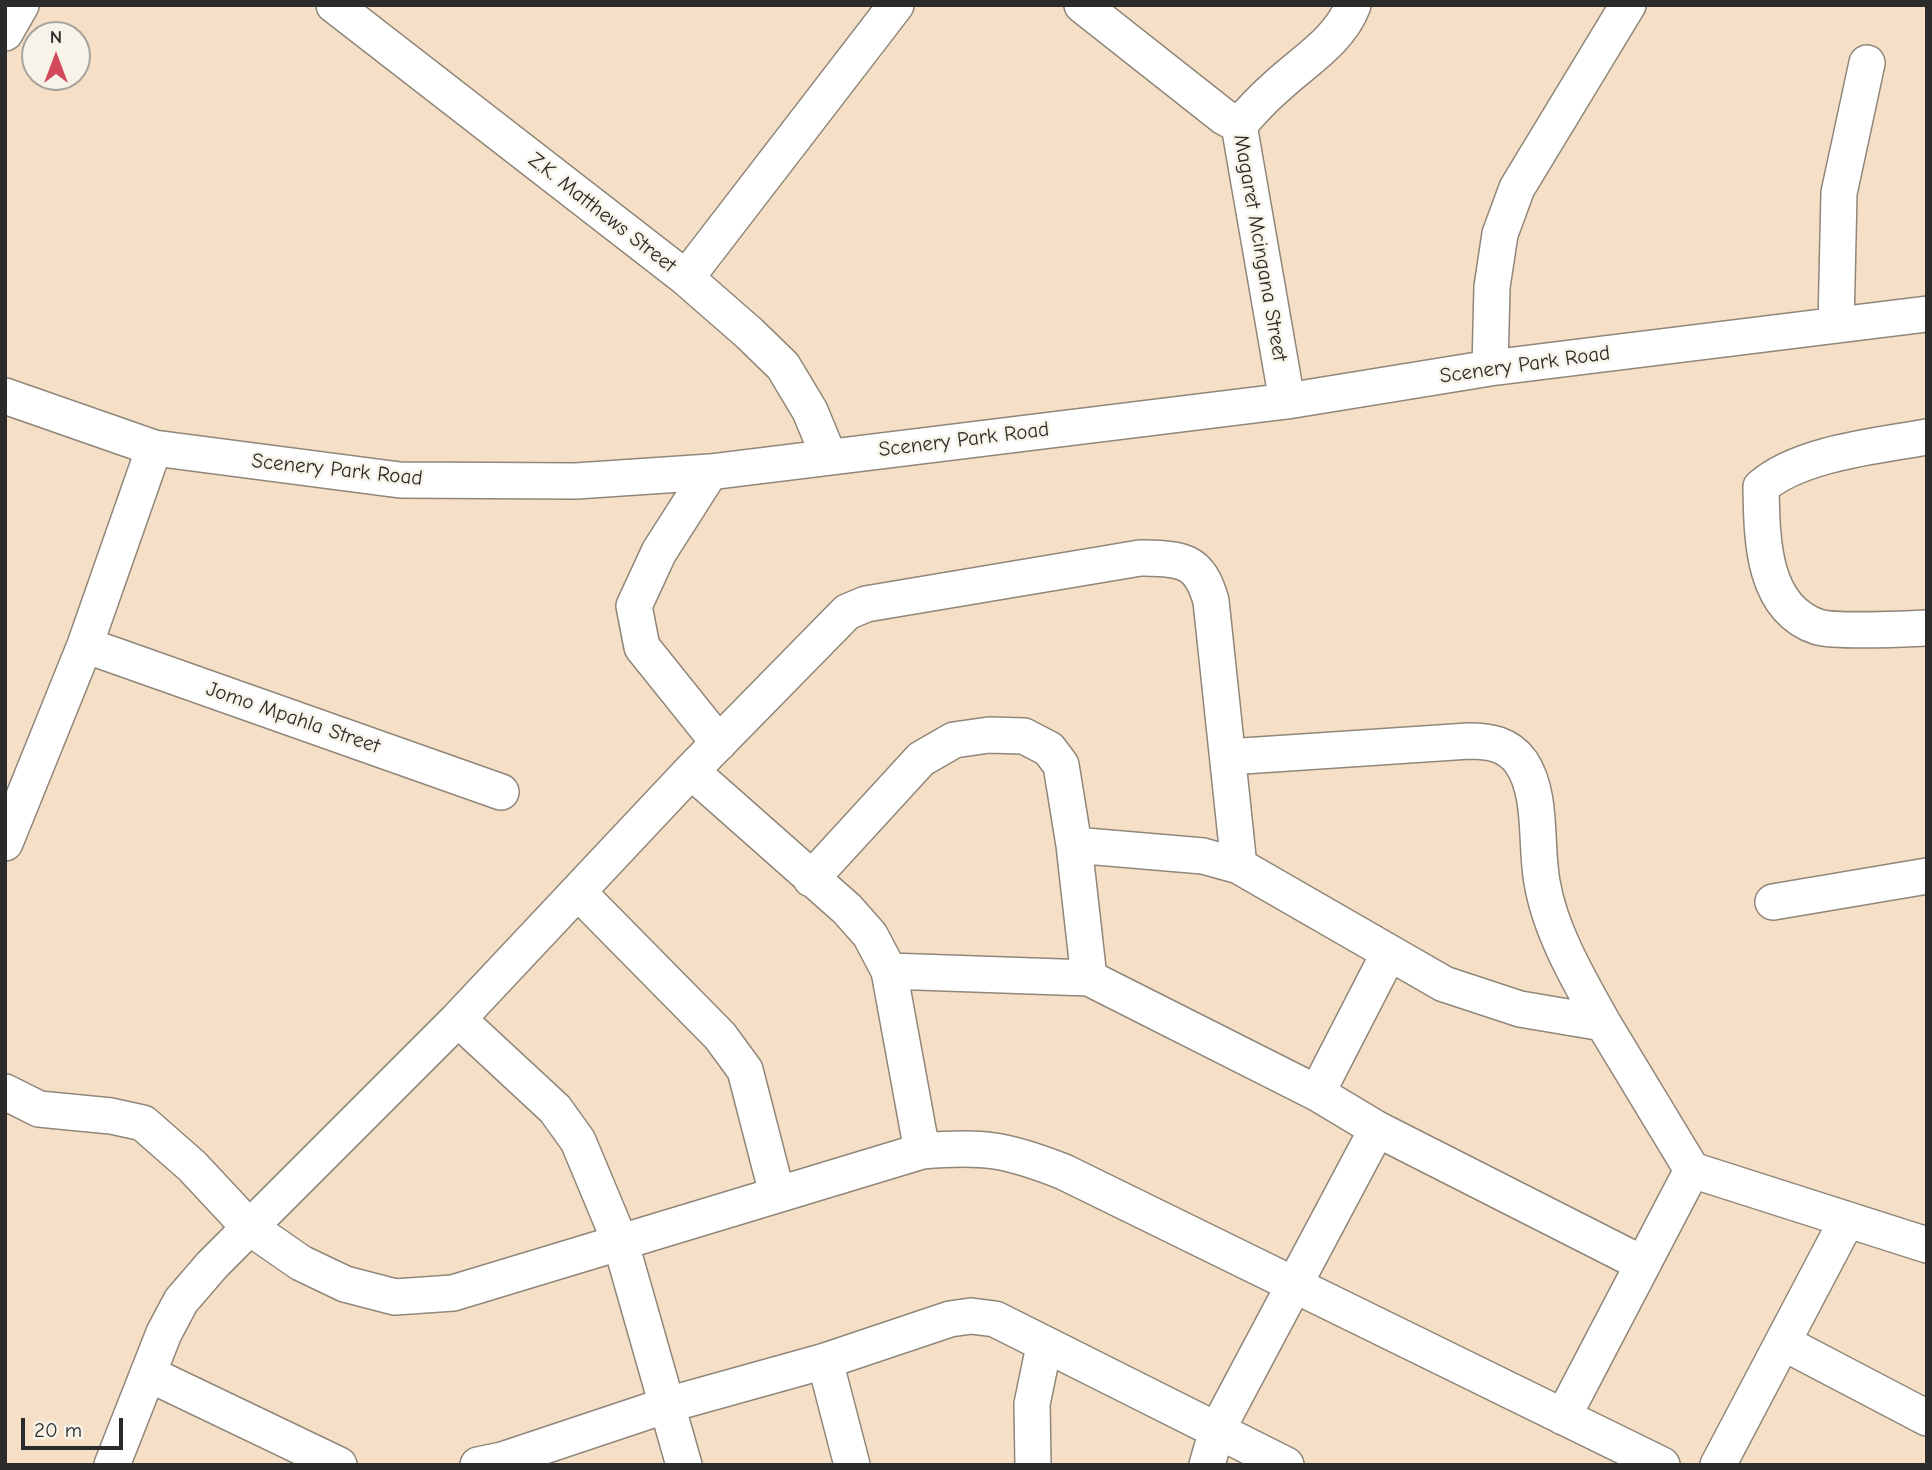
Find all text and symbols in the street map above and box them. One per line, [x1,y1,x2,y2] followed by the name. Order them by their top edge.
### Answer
[21,21,91,91] north arrow
[50,26,62,48] text: N
[1228,133,1292,363] street label: Magaret Mcingana Street
[523,147,681,279] street label: Z.K. Matthews Street
[1438,341,1612,389] street label: Scenery Park Road
[877,417,1051,463] street label: Scenery Park Road
[250,448,424,492] street label: Scenery Park Road
[203,676,383,760] street label: Jomo Mpahla Street
[24,1404,126,1448] scale bar
[34,1418,82,1442] text: 20 m

